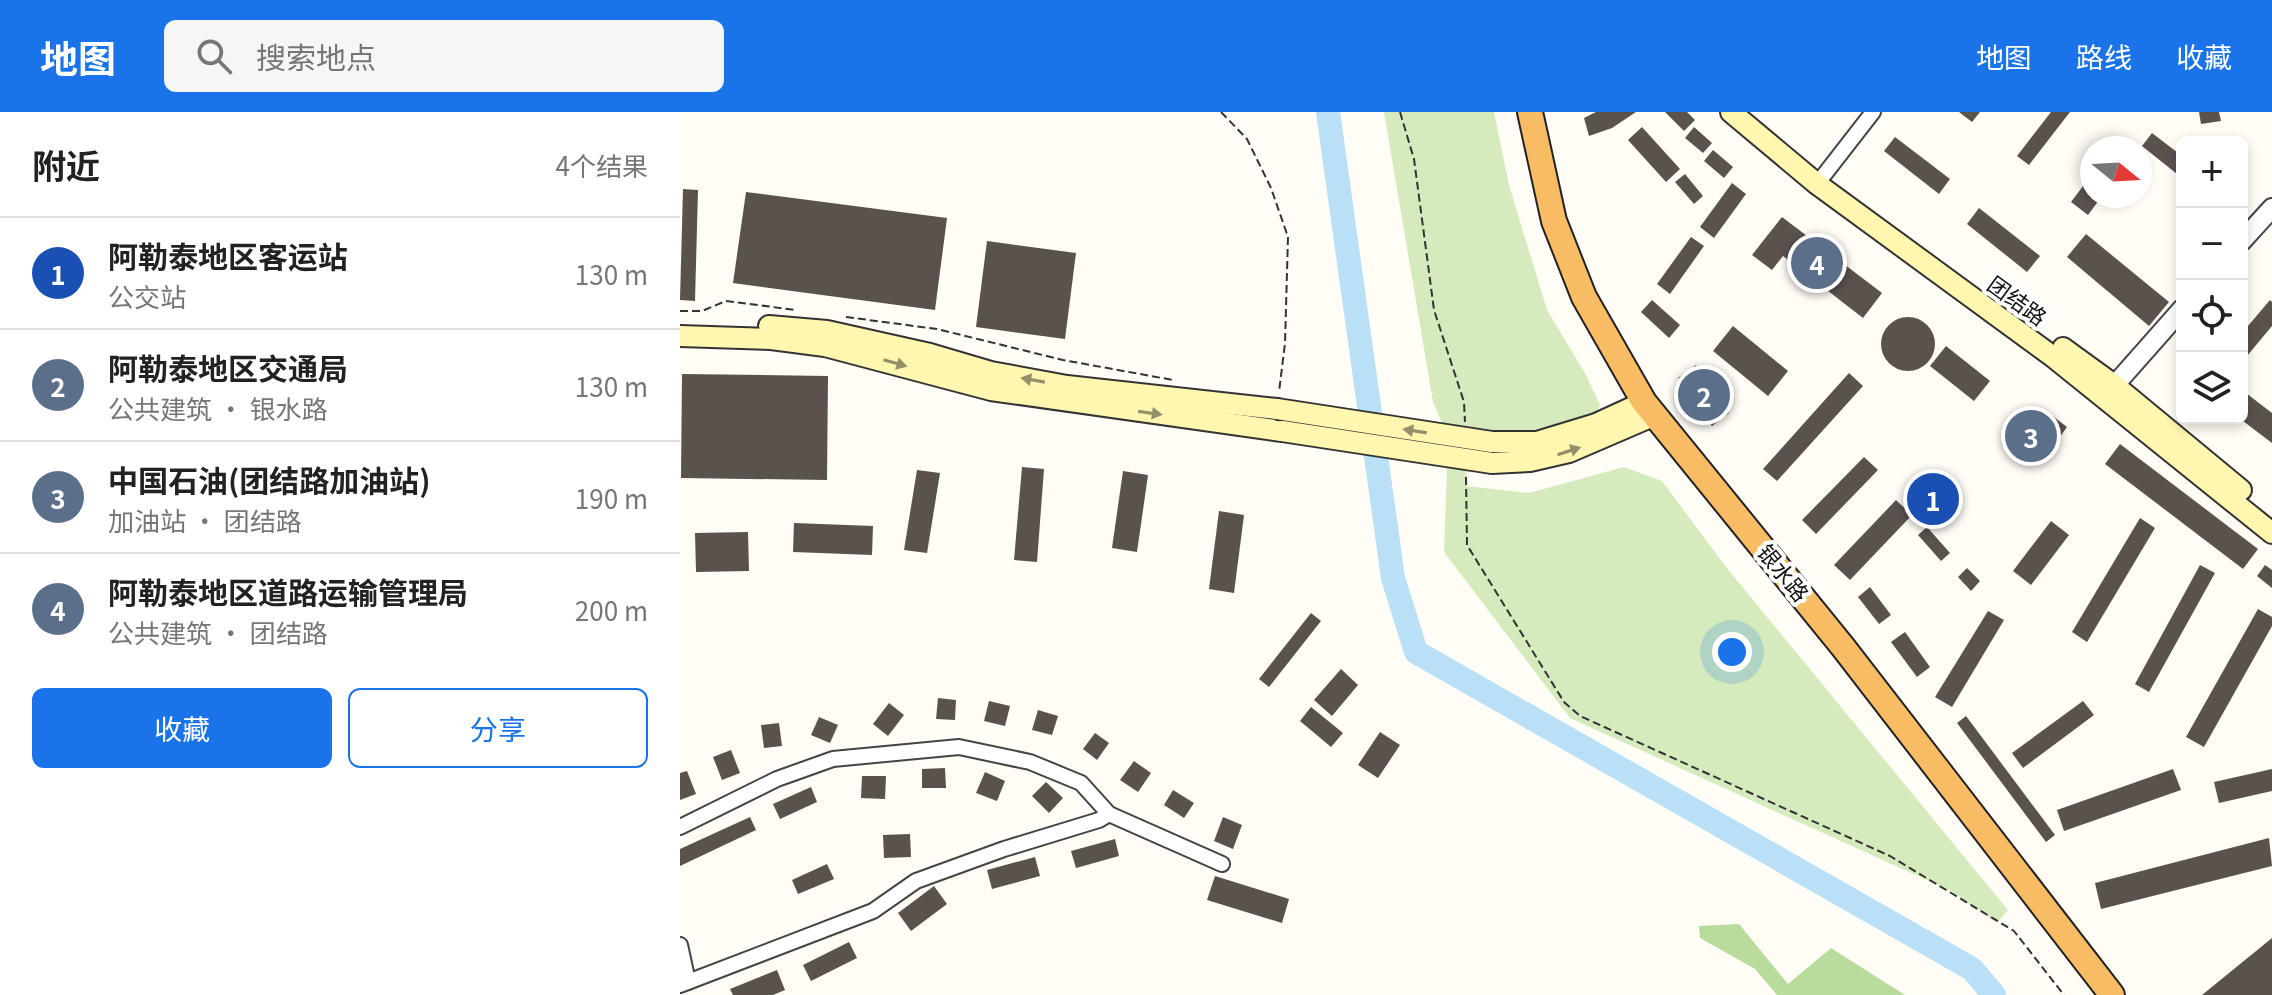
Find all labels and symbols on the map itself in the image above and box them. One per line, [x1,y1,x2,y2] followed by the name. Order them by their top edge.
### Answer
[2080,136,2152,208] north arrow
[1791,233,1843,293] pin: 4
[1982,267,2054,332] street label: 团结路
[884,357,908,370] one-way arrow
[1678,365,1730,425] pin: 2
[1020,373,1045,385] one-way arrow
[2005,406,2057,466] pin: 3
[1138,407,1163,420] one-way arrow
[1402,424,1427,436] one-way arrow
[1557,444,1581,457] one-way arrow
[1907,469,1959,529] pin: 1
[1751,536,1818,607] street label: 银水路
[1712,632,1752,672] your location

